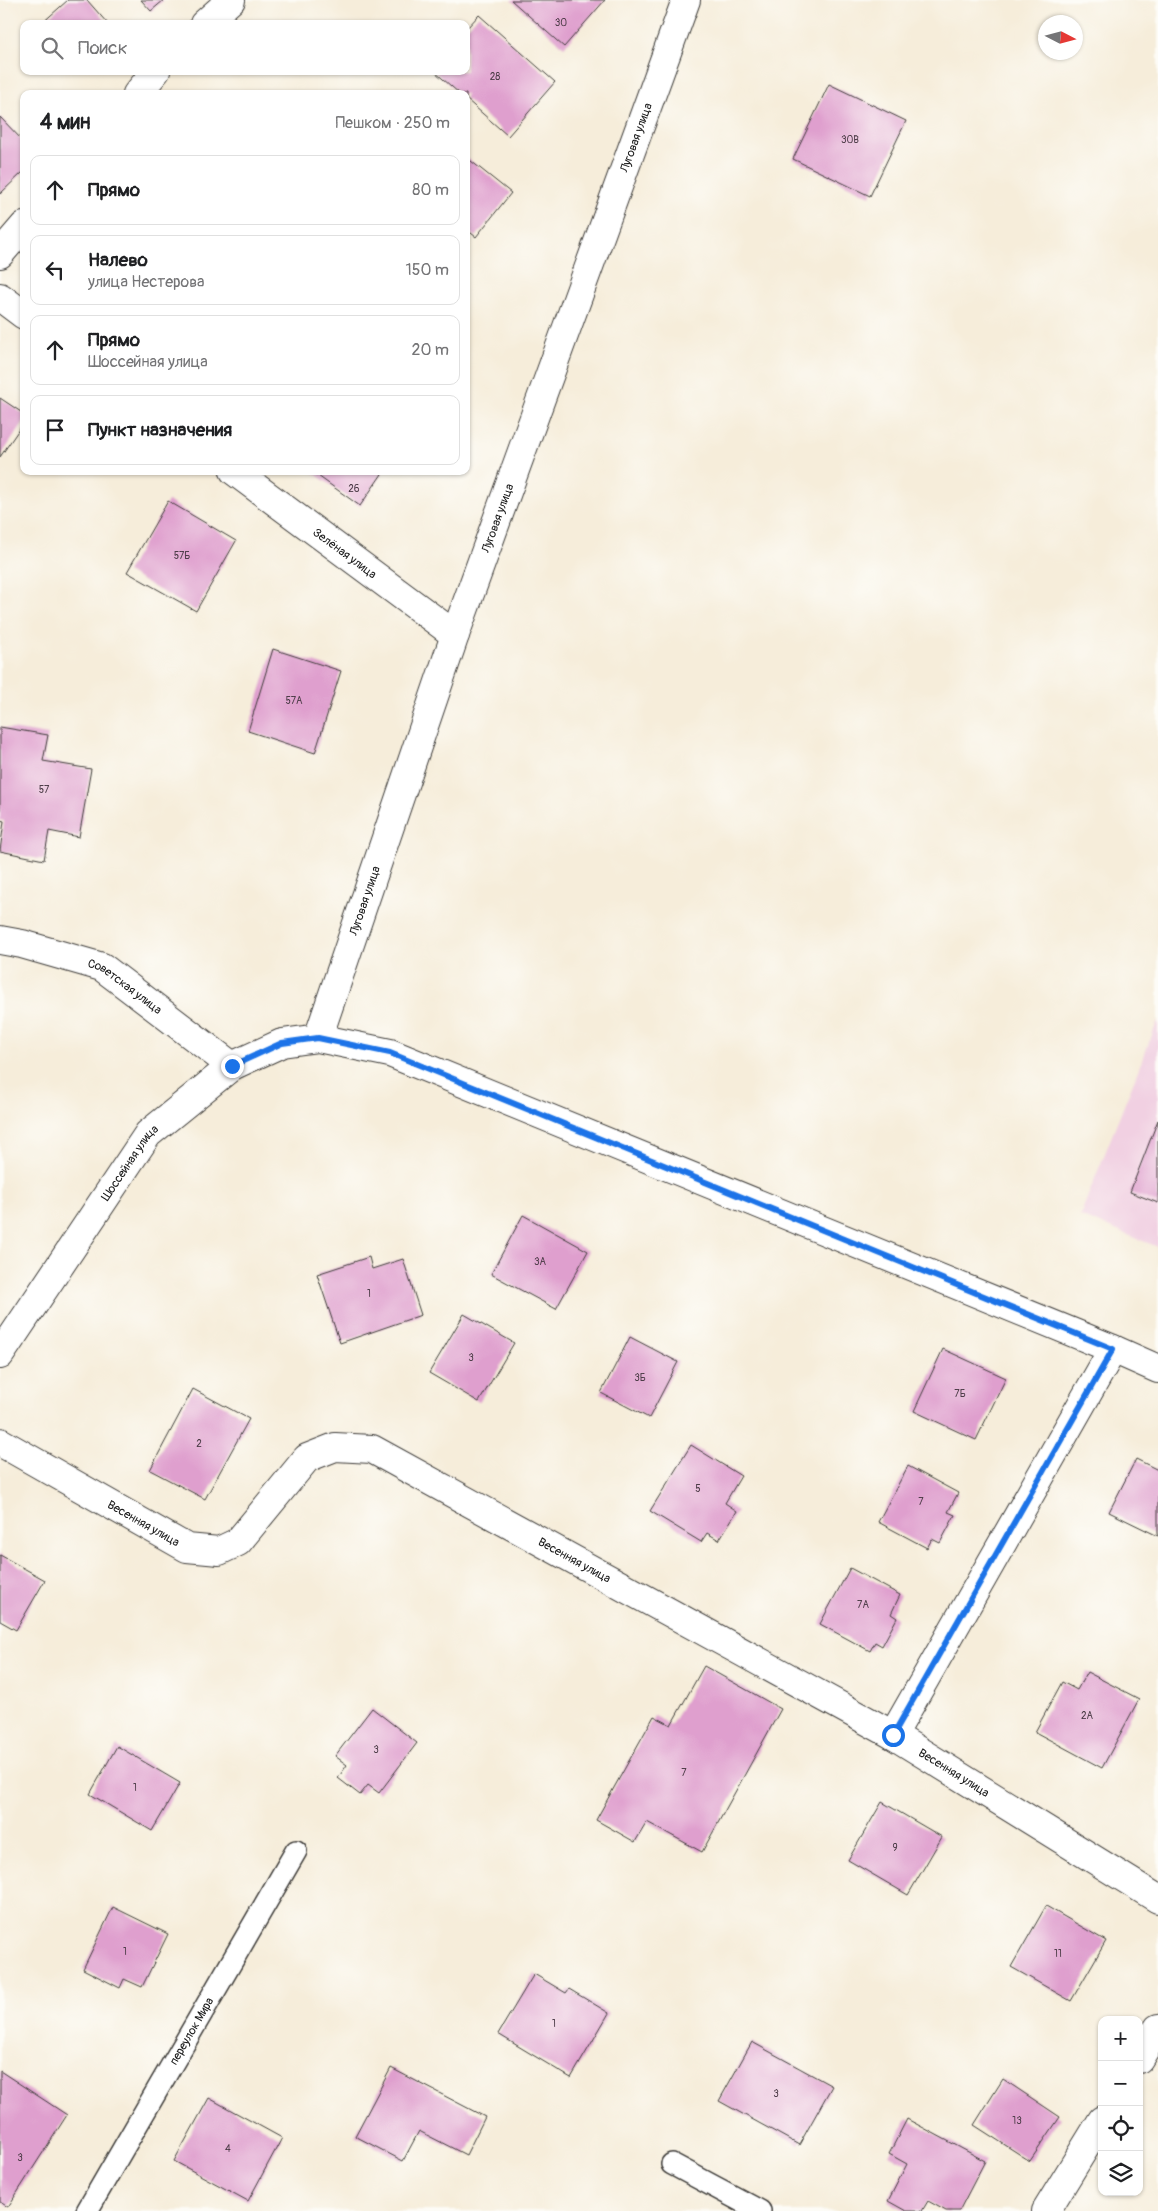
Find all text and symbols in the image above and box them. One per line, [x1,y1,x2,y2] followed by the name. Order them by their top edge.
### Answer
[1038,15,1083,60] north arrow
[555,17,567,29] house number: 30
[20,20,470,75] search box
[38,34,66,62] icon: search
[78,36,128,60] text: Поиск
[490,71,500,83] house number: 28
[616,101,656,175] street label: Луговая улица
[40,109,90,136] text: 4 мин
[335,113,450,133] text: Пешком · 250 m
[841,134,859,146] house number: 30В
[41,176,69,204] icon: ahead
[88,178,140,202] text: Прямо
[412,180,449,200] text: 80 m
[88,248,148,272] text: Налево
[41,256,69,284] icon: left
[405,260,449,280] text: 150 m
[88,272,205,292] text: улица Нестерова
[88,328,140,352] text: Прямо
[41,336,69,364] icon: ahead
[411,340,449,360] text: 20 m
[88,352,208,372] text: Шоссейная улица
[41,416,69,444] icon: arrive
[88,418,232,442] text: Пункт назначения
[478,481,517,556] street label: Луговая улица
[348,483,360,495] house number: 26
[310,525,380,582] street label: Зелёная улица
[174,550,190,562] house number: 57Б
[285,695,303,707] house number: 57А
[39,784,50,796] house number: 57
[346,864,384,938] street label: Луговая улица
[86,956,165,1018] street label: Советская улица
[221,1055,244,1078] route end
[98,1121,162,1204] street label: Шоссейная улица
[534,1256,547,1268] house number: 3А
[367,1288,371,1300] house number: 1
[468,1352,474,1364] house number: 3
[634,1372,646,1384] house number: 3Б
[954,1388,966,1400] house number: 7Б
[196,1438,202,1450] house number: 2
[695,1483,701,1495] house number: 5
[918,1496,924,1508] house number: 7
[105,1497,183,1550] street label: Весенняя улица
[536,1534,614,1586] street label: Весенняя улица
[857,1599,869,1611] house number: 7А
[1081,1710,1094,1722] house number: 2А
[882,1724,905,1747] route start
[373,1744,379,1756] house number: 3
[916,1745,993,1801] street label: Весенняя улица
[681,1767,687,1779] house number: 7
[133,1782,137,1794] house number: 1
[892,1842,898,1854] house number: 9
[123,1946,127,1958] house number: 1
[1054,1948,1062,1960] house number: 11
[166,1994,217,2068] street label: переулок Мира
[1098,2016,1143,2196] map controls
[1098,2016,1143,2061] button: +
[552,2018,556,2030] house number: 1
[1098,2061,1143,2106] button: −
[773,2088,779,2100] house number: 3
[1098,2106,1143,2151] button: locate
[1012,2115,1022,2127] house number: 13
[225,2143,231,2155] house number: 4
[1098,2151,1143,2196] button: layers
[17,2152,23,2164] house number: 3

